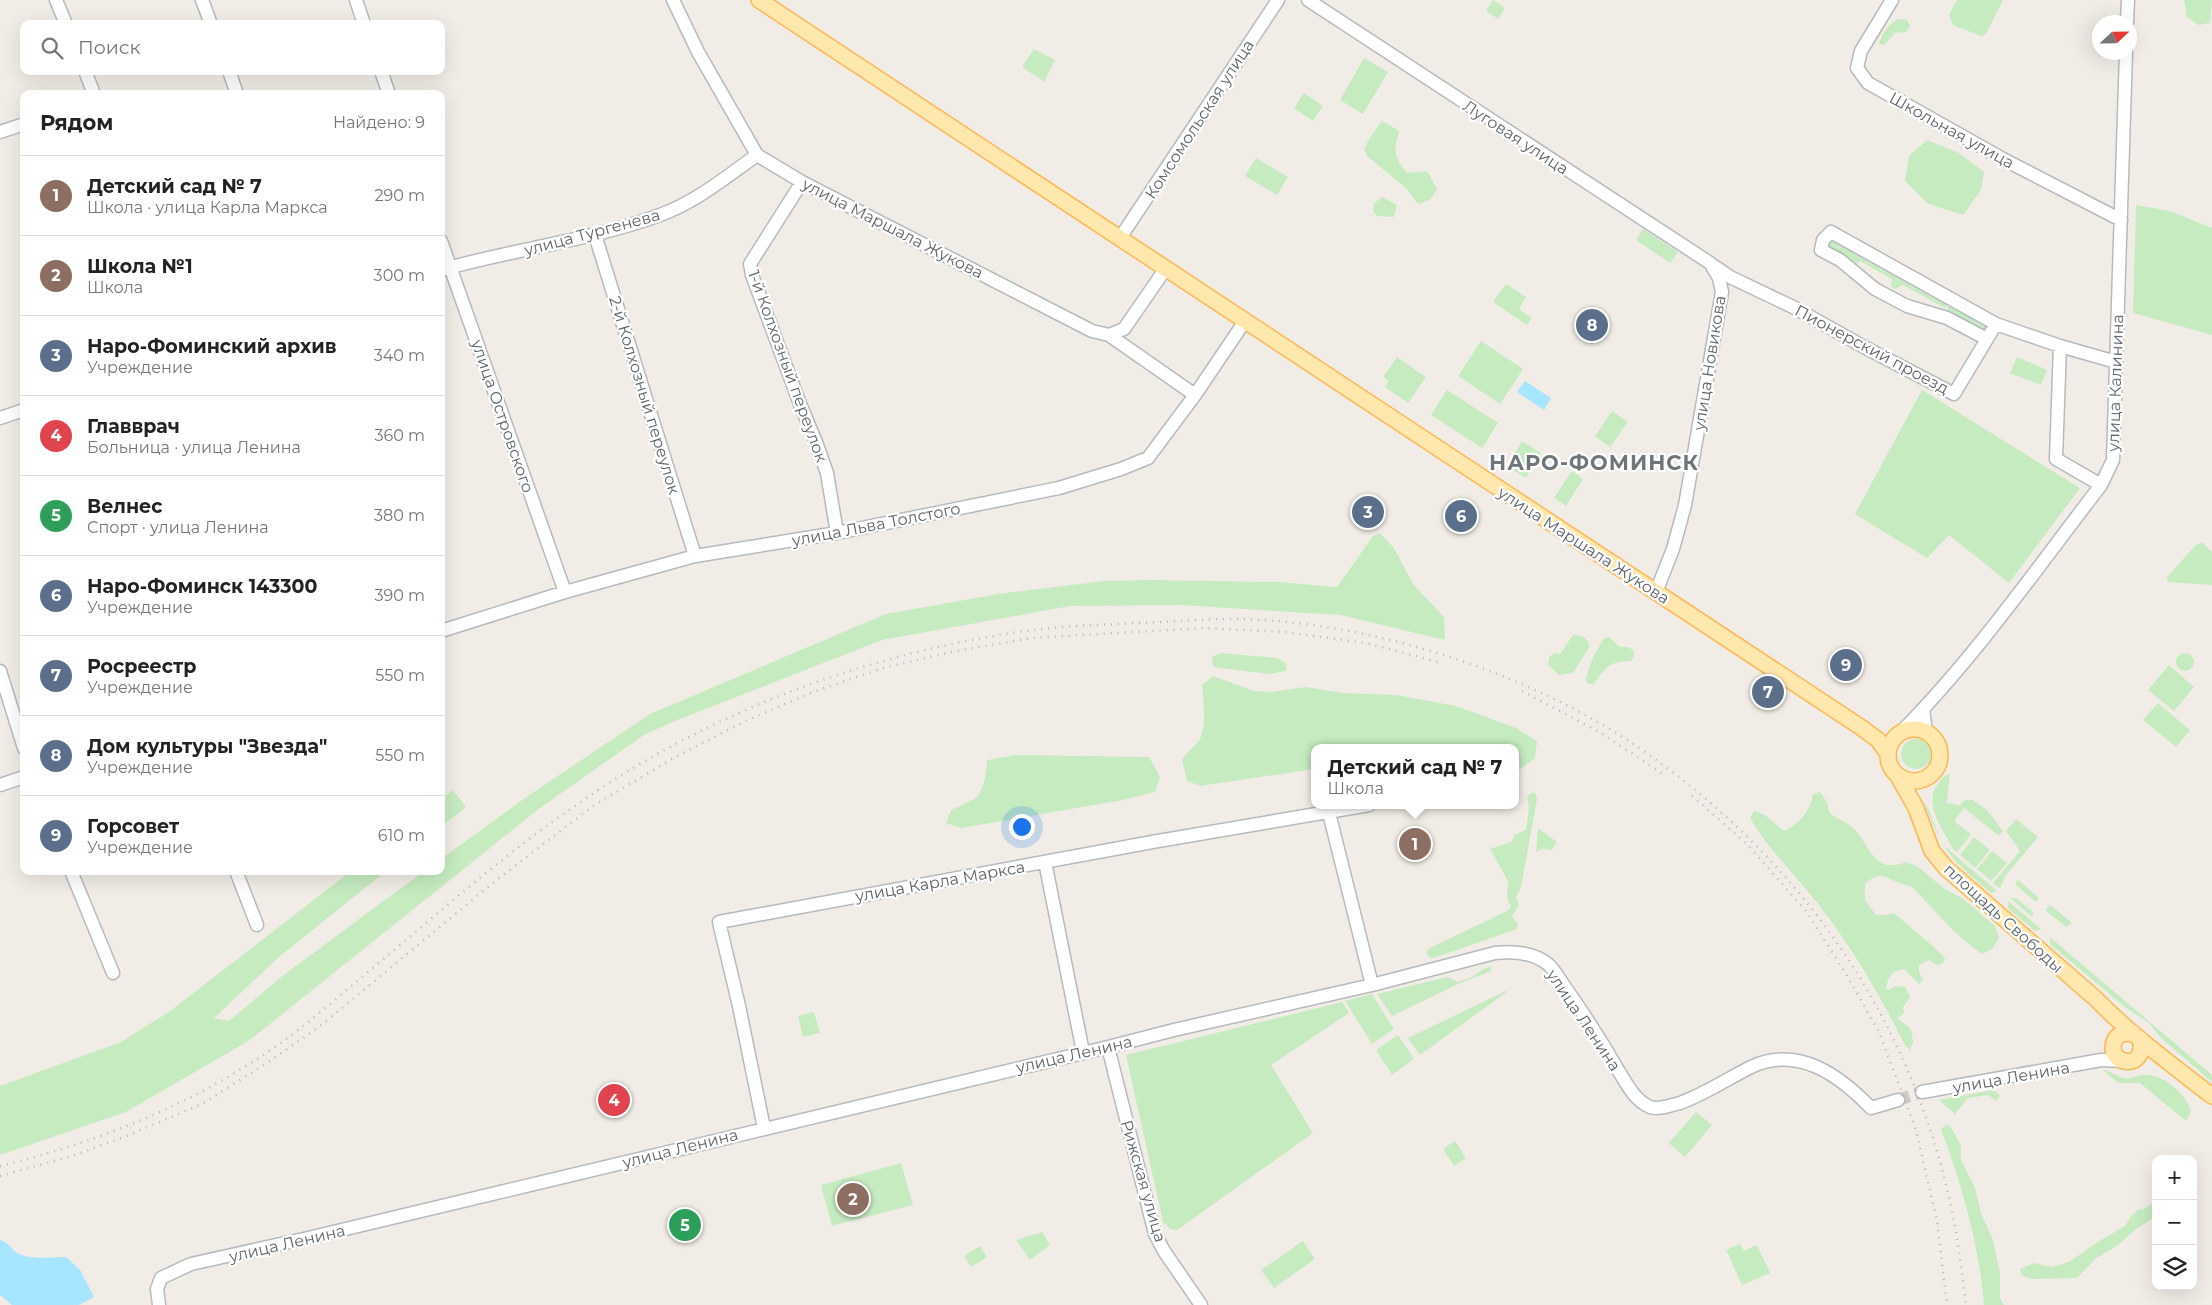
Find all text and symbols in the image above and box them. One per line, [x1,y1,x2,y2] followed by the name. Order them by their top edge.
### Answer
[2092,15,2137,60] north arrow
[20,20,445,75] search box
[38,34,66,62] icon: search
[78,36,141,59] text: Поиск
[1141,36,1258,202] street label: Комсомольская улица
[1886,88,2017,173] street label: Школьная улица
[1459,96,1572,179] street label: Луговая улица
[40,110,113,135] text: Рядом
[333,113,425,132] text: Найдено: 9
[798,174,986,282] street label: улица Маршала Жукова
[87,175,262,198] text: Детский сад № 7
[53,186,59,205] text: 1
[374,186,425,205] text: 290 m
[87,198,328,217] text: Школа · улица Карла Маркса
[521,205,662,260] street label: улица Тургенева
[87,255,193,278] text: Школа №1
[51,266,61,285] text: 2
[374,266,425,285] text: 300 m
[744,268,831,465] street label: 1-й Колхозный переулок
[87,278,143,297] text: Школа
[605,294,684,497] street label: 2-й Колхозный переулок
[1689,294,1730,433] street label: улица Новикова
[1792,301,1952,398] street label: Пионерский проезд
[1576,306,1608,344] pin: 8
[2104,314,2127,453] street label: улица Калинина
[87,335,337,358] text: Наро-Фоминский архив
[467,336,538,495] street label: улица Островского
[51,346,61,365] text: 3
[374,346,425,365] text: 340 m
[87,358,193,377] text: Учреждение
[87,415,180,438] text: Главврач
[50,426,62,445] text: 4
[374,426,425,445] text: 360 m
[87,438,301,457] text: Больница · улица Ленина
[1489,450,1699,475] district label: НАРО-ФОМИНСК
[1494,482,1673,608] street label: улица Маршала Жукова
[1352,493,1384,531] pin: 3
[87,495,163,518] text: Велнес
[1445,497,1477,535] pin: 6
[789,499,962,550] street label: улица Льва Толстого
[51,506,61,525] text: 5
[374,506,425,525] text: 380 m
[87,518,269,537] text: Спорт · улица Ленина
[87,575,317,598] text: Наро-Фоминск 143300
[51,586,61,605] text: 6
[374,586,425,605] text: 390 m
[87,598,193,617] text: Учреждение
[1830,646,1862,684] pin: 9
[87,655,196,678] text: Росреестр
[51,666,61,685] text: 7
[375,666,425,685] text: 550 m
[1752,673,1784,711] pin: 7
[87,678,193,697] text: Учреждение
[87,735,327,758] text: Дом культуры "Звезда"
[1311,744,1519,809] popup
[51,746,61,765] text: 8
[375,746,425,765] text: 550 m
[1328,756,1502,779] text: Детский сад № 7
[87,758,193,777] text: Учреждение
[1328,779,1384,798] text: Школа
[1009,814,1035,840] your location
[87,815,179,838] text: Горсовет
[1399,825,1431,863] pin: 1
[51,826,61,845] text: 9
[378,826,425,845] text: 610 m
[87,838,193,857] text: Учреждение
[853,857,1026,906] street label: улица Карла Маркса
[1940,860,2067,977] street label: площадь Свободы
[1542,965,1625,1075] street label: улица Ленина
[1013,1032,1134,1077] street label: улица Ленина
[1950,1058,2071,1097] street label: улица Ленина
[598,1081,630,1119] pin: 4
[1117,1118,1170,1244] street label: Рижская улица
[619,1125,740,1172] street label: улица Ленина
[2152,1155,2197,1290] map controls
[2152,1155,2197,1200] button: +
[837,1180,869,1218] pin: 2
[2152,1200,2197,1245] button: −
[669,1206,701,1244] pin: 5
[226,1221,347,1266] street label: улица Ленина
[2152,1245,2197,1290] button: layers

